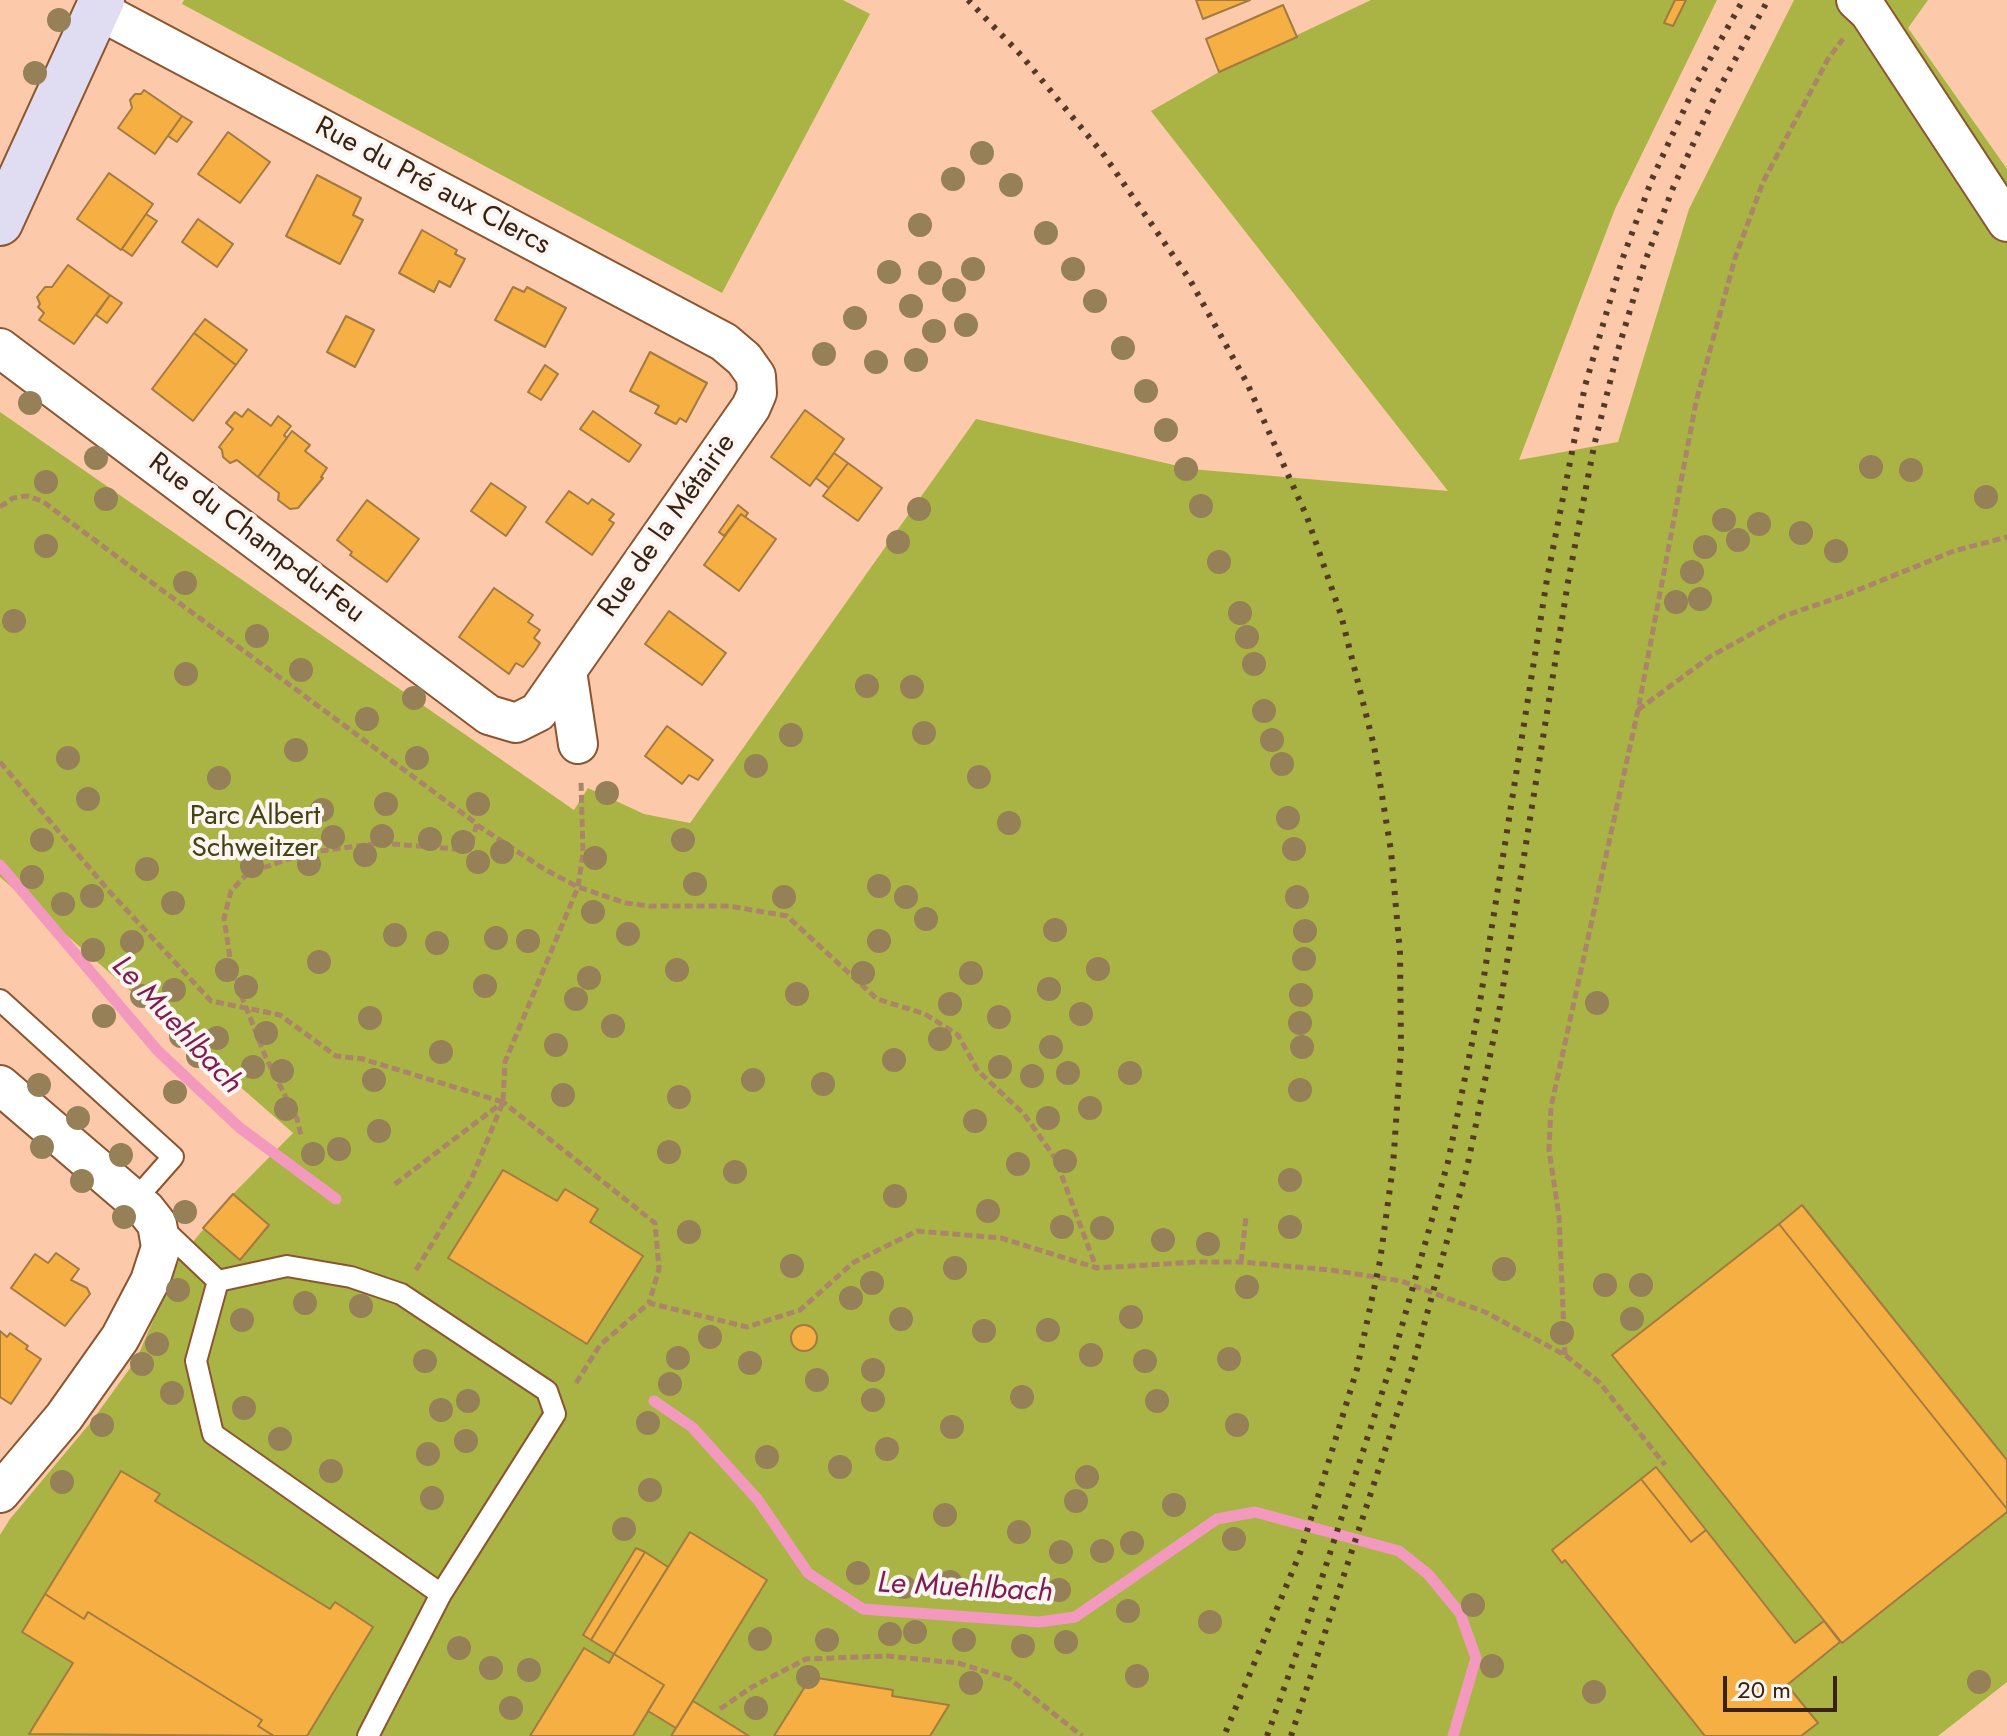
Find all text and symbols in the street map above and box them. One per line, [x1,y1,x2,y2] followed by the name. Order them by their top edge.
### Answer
[309,111,555,263] street label: Rue du Pré aux Clercs
[592,428,744,624] street label: Rue de la Métairie
[141,447,371,631] street label: Rue du Champ-du-Feu
[190,800,320,866] park label: Parc Albert Schweitzer
[103,950,249,1102] water label: Le Muehlbach
[877,1566,1053,1612] water label: Le Muehlbach
[1727,1660,1841,1710] scale bar
[1737,1672,1791,1707] text: 20 m

